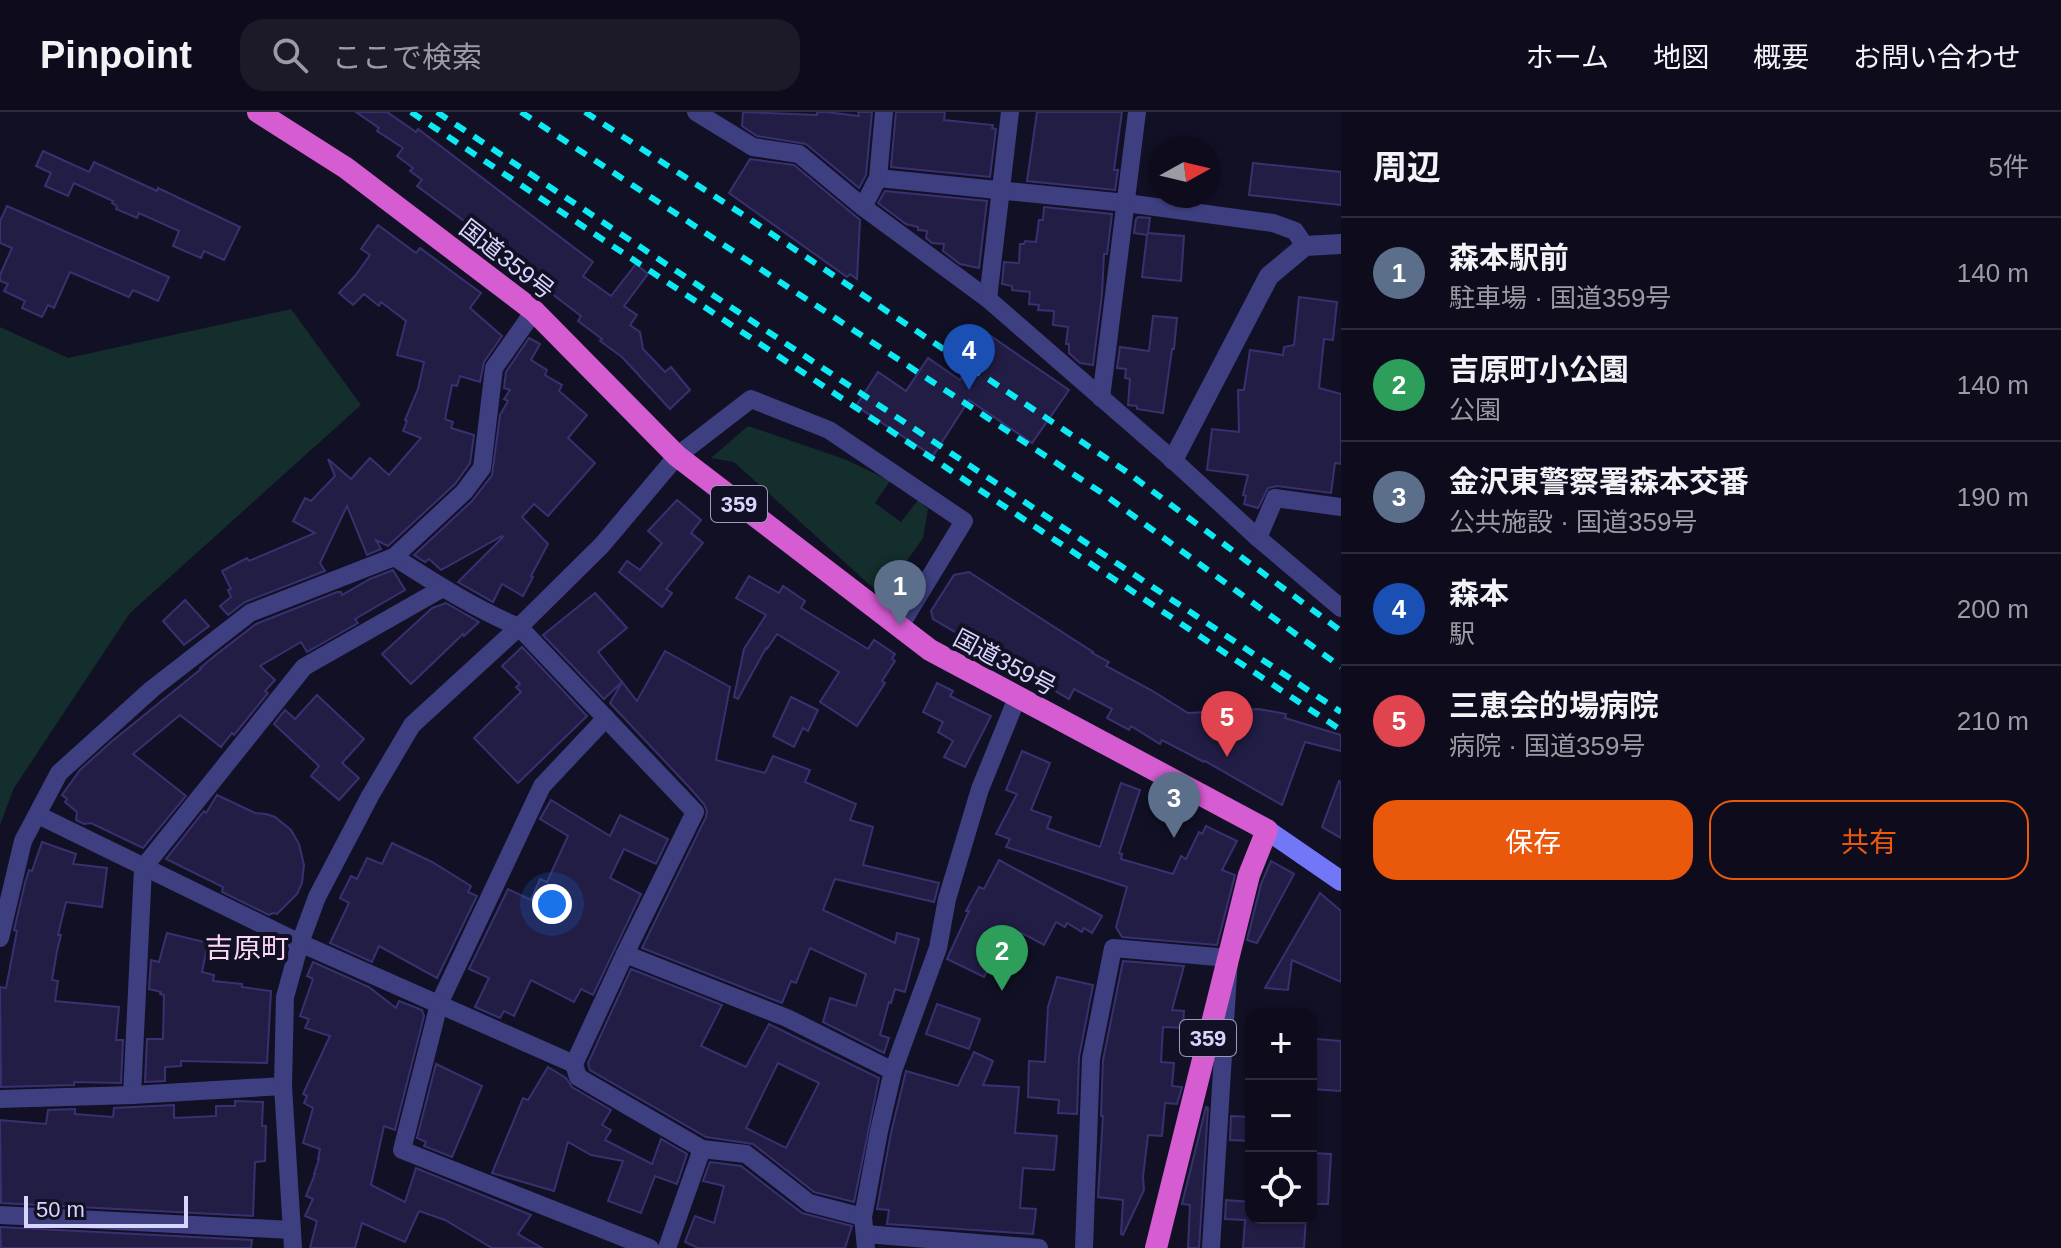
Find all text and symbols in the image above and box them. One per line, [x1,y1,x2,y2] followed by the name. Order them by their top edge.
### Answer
[240,19,800,91] search box
[268,33,312,77] icon: search
[40,34,192,76] text: Pinpoint
[332,41,482,74] text: ここで検索
[1526,42,1609,73] text: ホーム
[1653,42,1709,73] text: 地図
[1753,42,1809,73] text: 概要
[1853,42,2021,73] text: お問い合わせ
[1149,136,1221,208] north arrow
[1373,148,1441,186] text: 周辺
[1989,152,2029,182] text: 5件
[455,214,559,304] street label: 国道359号
[1449,241,1569,274] text: 森本駅前
[1392,258,1406,288] text: 1
[1957,258,2029,288] text: 140 m
[1449,283,1672,313] text: 駐車場 · 国道359号
[943,324,995,390] pin: 4
[1449,353,1629,386] text: 吉原町小公園
[1392,370,1406,400] text: 2
[1957,370,2029,400] text: 140 m
[1449,395,1501,425] text: 公園
[1449,465,1749,498] text: 金沢東警察署森本交番
[1392,482,1406,512] text: 3
[1957,482,2029,512] text: 190 m
[711,486,767,522] road number: 359
[1449,507,1698,537] text: 公共施設 · 国道359号
[874,560,926,626] pin: 1
[1449,577,1509,610] text: 森本
[1392,594,1406,624] text: 4
[1957,594,2029,624] text: 200 m
[1449,619,1475,649] text: 駅
[949,624,1061,700] street label: 国道359号
[1449,689,1659,722] text: 三恵会的場病院
[1201,691,1253,757] pin: 5
[1392,706,1406,736] text: 5
[1957,706,2029,736] text: 210 m
[1449,731,1646,761] text: 病院 · 国道359号
[1148,772,1200,838] pin: 3
[1373,800,1693,880] button: 保存
[1709,800,2029,880] button: 共有
[532,884,572,924] your location
[976,925,1028,991] pin: 2
[205,933,289,964] district label: 吉原町
[1245,1008,1317,1224] map controls
[1245,1008,1317,1080] button: +
[1180,1020,1236,1056] road number: 359
[1245,1080,1317,1152] button: −
[1245,1152,1317,1224] button: locate
[24,1192,188,1228] scale bar
[36,1197,85,1222] text: 50 m

